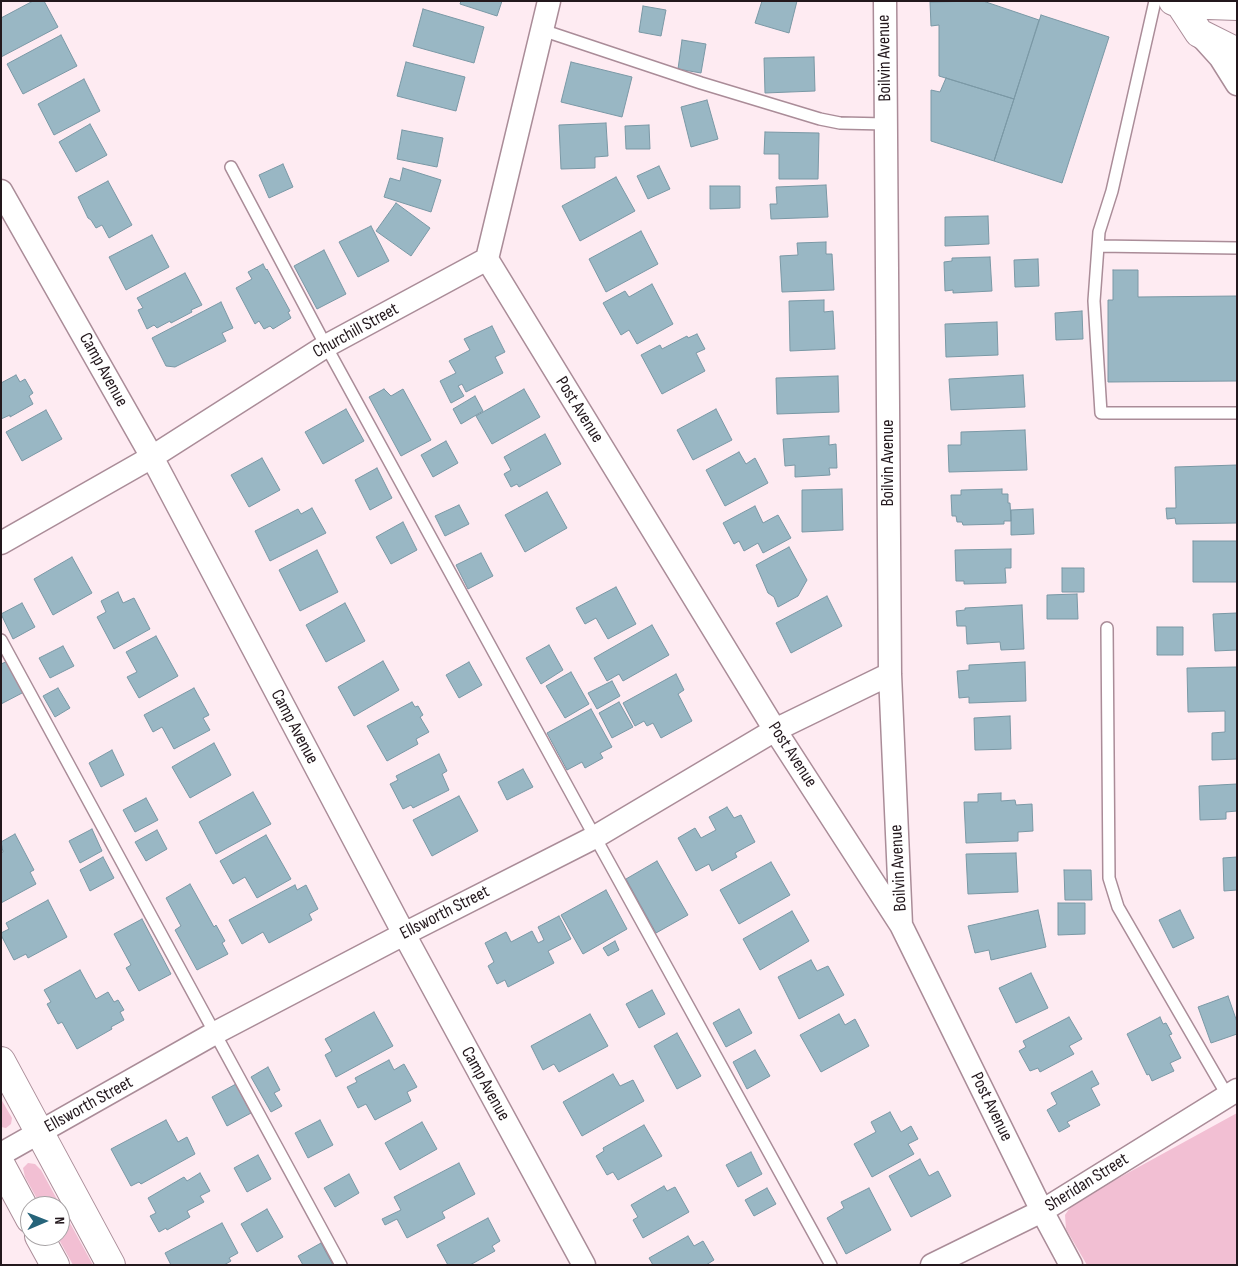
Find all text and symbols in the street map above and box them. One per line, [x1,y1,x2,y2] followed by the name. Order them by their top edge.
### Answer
[873,14,897,102] street label: Boilvin Avenue
[309,299,403,363] street label: Churchill Street
[74,329,132,411] street label: Camp Avenue
[550,373,608,447] street label: Post Avenue
[877,419,899,507] street label: Boilvin Avenue
[265,686,323,768] street label: Camp Avenue
[763,718,821,792] street label: Post Avenue
[886,824,912,912] street label: Boilvin Avenue
[397,881,493,945] street label: Ellsworth Street
[456,1043,514,1125] street label: Camp Avenue
[965,1069,1017,1145] street label: Post Avenue
[41,1072,137,1138] street label: Ellsworth Street
[1041,1149,1133,1217] street label: Sheridan Street
[20,1196,70,1246] north arrow
[51,1217,68,1225] text: N

